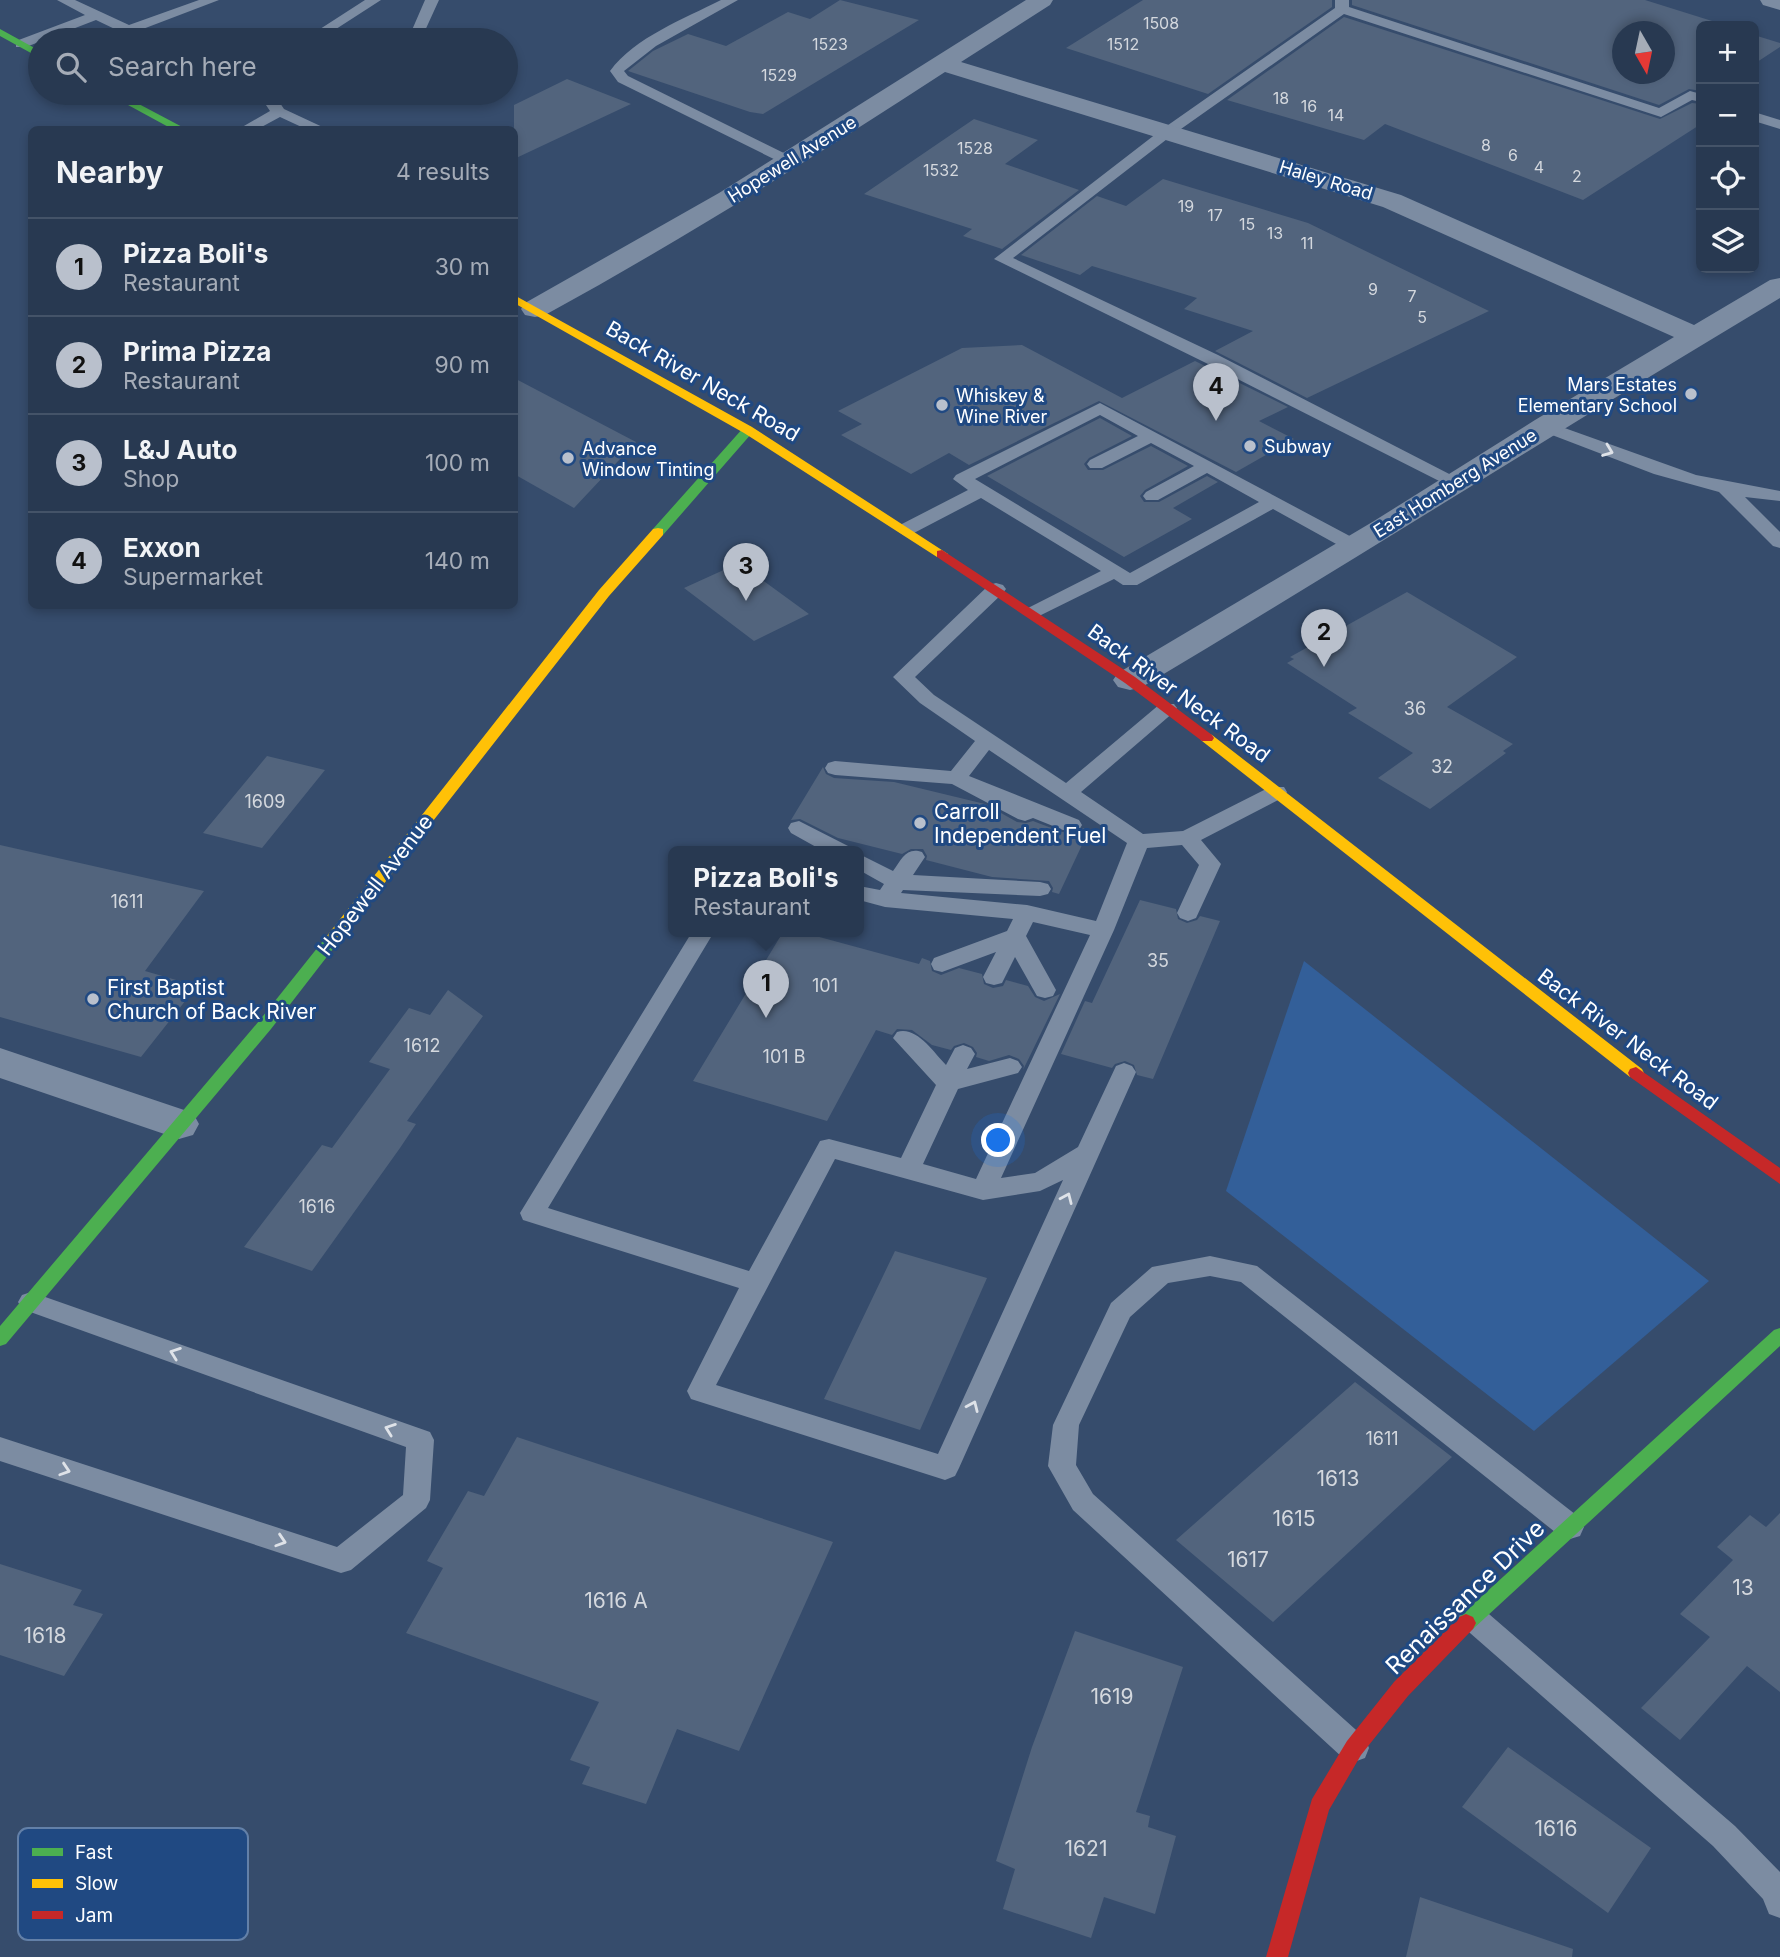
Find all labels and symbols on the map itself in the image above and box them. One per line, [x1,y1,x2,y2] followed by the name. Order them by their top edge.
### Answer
[1143,13,1179,33] house number: 1508
[1612,21,1675,84] north arrow
[812,34,848,54] house number: 1523
[1107,34,1139,54] house number: 1512
[761,65,797,85] house number: 1529
[1273,88,1289,108] house number: 18
[1301,96,1317,116] house number: 16
[1328,105,1344,125] house number: 14
[724,111,860,207] street label: Hopewell Avenue
[1481,135,1491,155] house number: 8
[957,138,993,158] house number: 1528
[1508,145,1518,165] house number: 6
[1277,156,1375,204] street label: Haley Road
[1534,157,1544,177] house number: 4
[923,160,959,180] house number: 1532
[1572,166,1582,186] house number: 2
[1178,196,1194,216] house number: 19
[1207,205,1223,225] house number: 17
[1239,214,1255,234] house number: 15
[1267,223,1283,243] house number: 13
[1300,233,1314,253] house number: 11
[1368,279,1378,299] house number: 9
[1407,286,1417,306] house number: 7
[1417,307,1427,327] house number: 5
[602,315,804,447] street label: Back River Neck Road
[1193,363,1239,421] pin: 4
[1518,374,1677,416] place label: Mars Estates Elementary School
[956,385,1047,427] place label: Whiskey & Wine River
[1683,386,1699,402] marker: Mars Estates Elementary School
[934,397,950,413] marker: Whiskey & Wine River
[1369,424,1541,542] street label: East Homberg Avenue
[1264,436,1332,457] place label: Subway
[582,438,715,480] place label: Advance Window Tinting
[1242,438,1258,454] marker: Subway
[1602,442,1614,456] one-way arrow
[560,450,576,466] marker: Advance Window Tinting
[723,543,769,601] pin: 3
[1301,609,1347,667] pin: 2
[1083,618,1275,768] street label: Back River Neck Road
[1404,698,1426,719] house number: 36
[1431,756,1453,777] house number: 32
[244,791,286,812] house number: 1609
[934,799,1106,848] place label: Carroll Independent Fuel
[312,810,438,960] street label: Hopewell Avenue
[912,815,928,831] marker: Carroll Independent Fuel
[110,891,144,912] house number: 1611
[1147,950,1169,971] house number: 35
[743,960,789,1018] pin: 1
[1533,963,1723,1115] street label: Back River Neck Road
[107,975,317,1024] place label: First Baptist Church of Back River
[812,975,838,996] house number: 101
[85,991,101,1007] marker: First Baptist Church of Back River
[404,1035,440,1056] house number: 1612
[763,1046,805,1067] house number: 101 B
[981,1123,1015,1157] your location
[1059,1193,1073,1206] one-way arrow
[299,1196,335,1217] house number: 1616
[170,1347,182,1361] one-way arrow
[965,1401,979,1413] one-way arrow
[384,1423,396,1437] one-way arrow
[1365,1428,1399,1449] house number: 1611
[58,1462,70,1477] one-way arrow
[1316,1466,1360,1491] house number: 1613
[1273,1506,1315,1531] house number: 1615
[1380,1514,1550,1680] street label: Renaissance Drive
[275,1533,287,1548] one-way arrow
[1227,1547,1269,1572] house number: 1617
[1732,1575,1754,1600] house number: 13
[584,1588,648,1613] house number: 1616 A
[23,1623,67,1648] house number: 1618
[1090,1684,1134,1709] house number: 1619
[1534,1816,1578,1841] house number: 1616
[18,1828,248,1940] legend
[1065,1836,1107,1861] house number: 1621
[75,1841,113,1864] text: Fast
[75,1872,118,1895] text: Slow
[75,1904,113,1927] text: Jam

